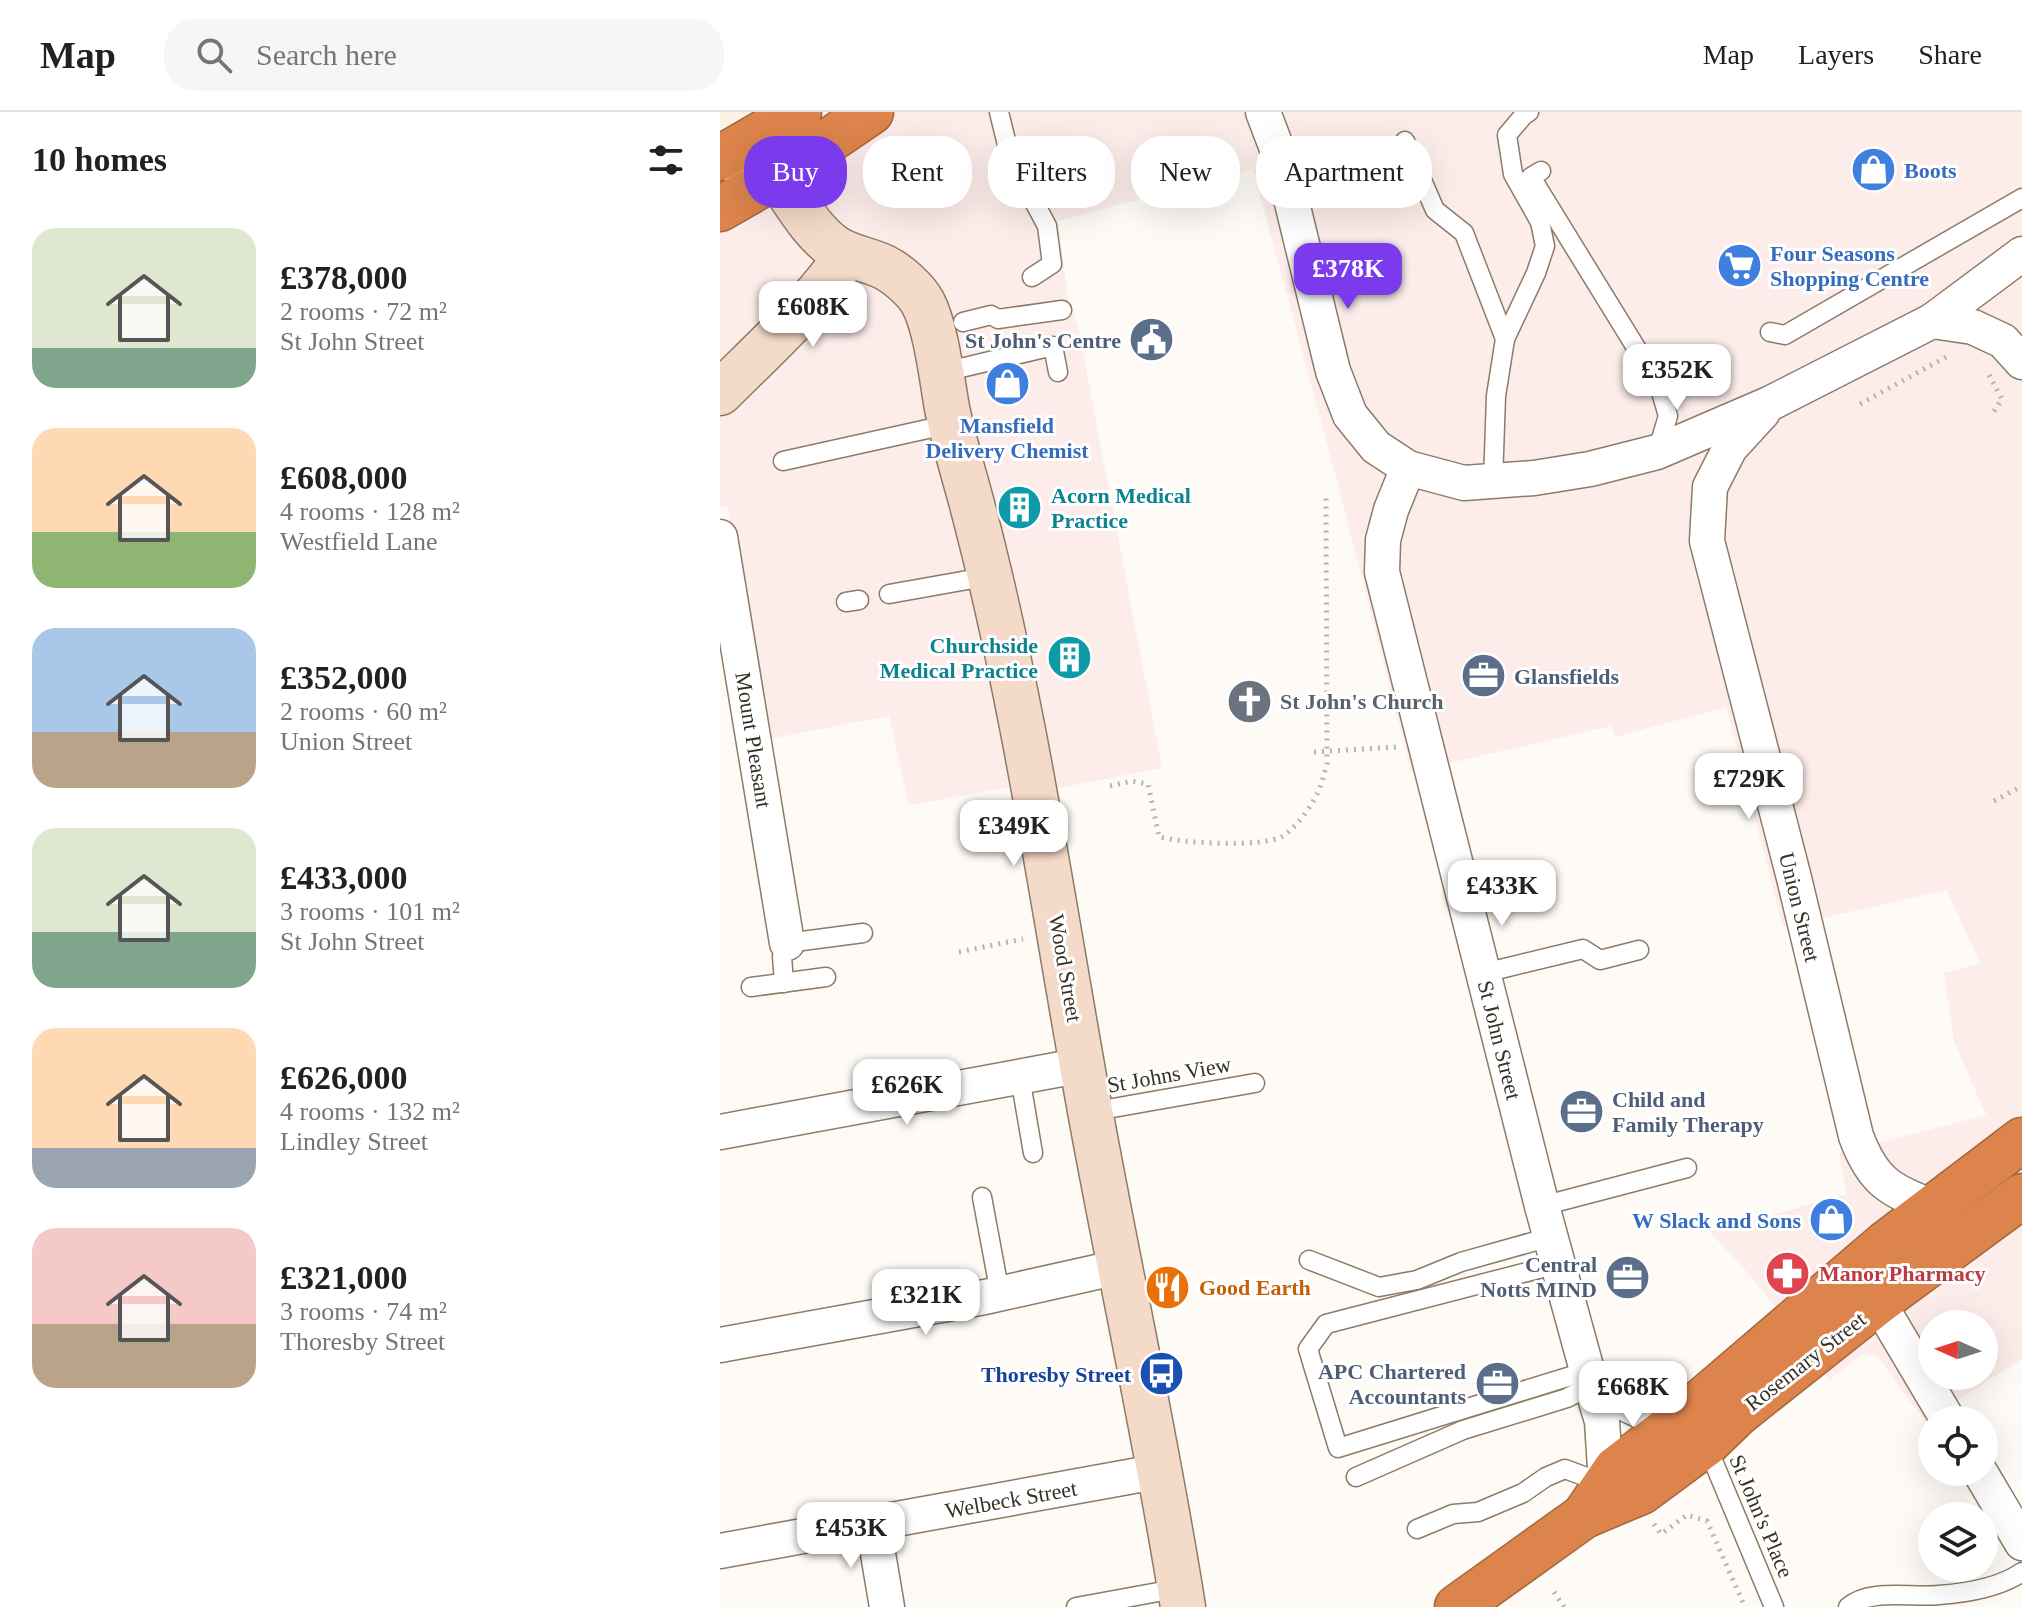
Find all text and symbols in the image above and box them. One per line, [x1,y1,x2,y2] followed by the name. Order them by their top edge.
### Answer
[164,19,724,91] search box
[192,33,236,77] icon: search
[40,34,116,76] text: Map
[256,38,397,71] text: Search here
[1703,39,1754,70] text: Map
[1798,39,1874,70] text: Layers
[1918,39,1982,70] text: Share
[744,136,847,208] chip: Buy
[863,136,972,208] chip: Rent
[988,136,1115,208] chip: Filters
[1131,136,1240,208] chip: New
[1256,136,1432,208] chip: Apartment
[644,138,688,182] icon: filters
[32,141,167,178] text: 10 homes
[1849,146,1897,194] shop icon: Boots
[1904,158,1957,183] place label: Boots
[1770,241,1929,291] place label: Four Seasons Shopping Centre
[1715,242,1763,290] supermarket icon: Four Seasons Shopping Centre
[1292,243,1404,311] pin: £378K
[1312,254,1384,283] text: £378K
[280,259,408,296] text: £378,000
[96,260,192,356] icon: home
[757,281,869,349] pin: £608K
[777,292,849,321] text: £608K
[280,297,447,326] text: 2 rooms · 72 m²
[1128,316,1176,364] public building icon: St John's Centre
[280,327,424,356] text: St John Street
[965,328,1121,353] place label: St John's Centre
[1621,344,1733,412] pin: £352K
[1641,355,1713,384] text: £352K
[983,360,1031,408] shop icon: Mansfield Delivery Chemist
[925,413,1089,463] place label: Mansfield Delivery Chemist
[280,459,408,496] text: £608,000
[96,460,192,556] icon: home
[1051,483,1191,533] place label: Acorn Medical Practice
[996,484,1044,532] building icon: Acorn Medical Practice
[280,497,460,526] text: 4 rooms · 128 m²
[280,527,437,556] text: Westfield Lane
[880,633,1038,683] place label: Churchside Medical Practice
[1045,634,1093,682] building icon: Churchside Medical Practice
[1459,652,1507,700] office icon: Glansfields
[280,659,408,696] text: £352,000
[96,660,192,756] icon: home
[1514,664,1620,689] place label: Glansfields
[730,670,777,810] street label: Mount Pleasant
[1225,677,1273,725] church icon: St John's Church
[1280,689,1443,714] place label: St John's Church
[280,697,447,726] text: 2 rooms · 60 m²
[280,727,412,756] text: Union Street
[1693,753,1805,821] pin: £729K
[1713,764,1785,793] text: £729K
[958,800,1070,868] pin: £349K
[978,811,1050,840] text: £349K
[1774,850,1825,964] street label: Union Street
[280,859,408,896] text: £433,000
[96,860,192,956] icon: home
[1446,860,1558,928] pin: £433K
[1466,871,1538,900] text: £433K
[280,897,460,926] text: 3 rooms · 101 m²
[1044,912,1087,1024] street label: Wood Street
[280,927,424,956] text: St John Street
[1473,978,1526,1102] street label: St John Street
[1105,1051,1233,1098] street label: St Johns View
[280,1059,408,1096] text: £626,000
[851,1059,963,1127] pin: £626K
[96,1060,192,1156] icon: home
[871,1070,943,1099] text: £626K
[1612,1087,1764,1137] place label: Child and Family Therapy
[1557,1088,1605,1136] office icon: Child and Family Therapy
[280,1097,460,1126] text: 4 rooms · 132 m²
[280,1127,428,1156] text: Lindley Street
[1808,1196,1856,1244] shop icon: W Slack and Sons
[1632,1208,1801,1233] place label: W Slack and Sons
[1764,1249,1812,1297] pharmacy icon: Manor Pharmacy
[1480,1252,1597,1302] place label: Central Notts MIND
[1604,1253,1652,1301] office icon: Central Notts MIND
[280,1259,408,1296] text: £321,000
[96,1260,192,1356] icon: home
[1819,1261,1985,1286] place label: Manor Pharmacy
[1144,1263,1192,1311] restaurant icon: Good Earth
[870,1269,982,1337] pin: £321K
[1199,1275,1311,1300] place label: Good Earth
[890,1280,962,1309] text: £321K
[280,1297,447,1326] text: 3 rooms · 74 m²
[1740,1307,1871,1416] street label: Rosemary Street
[1918,1310,1998,1390] north arrow
[1918,1310,1998,1582] map controls
[280,1327,445,1356] text: Thoresby Street
[1138,1350,1186,1398] bus stop icon: Thoresby Street
[1318,1359,1466,1409] place label: APC Chartered Accountants
[1473,1360,1521,1408] office icon: APC Chartered Accountants
[1577,1361,1689,1429] pin: £668K
[981,1362,1132,1387] place label: Thoresby Street
[1597,1372,1669,1401] text: £668K
[1918,1406,1998,1486] button: locate
[1724,1451,1799,1581] street label: St John's Place
[943,1476,1079,1523] street label: Welbeck Street
[795,1502,907,1570] pin: £453K
[1918,1502,1998,1582] button: layers
[815,1513,887,1542] text: £453K

